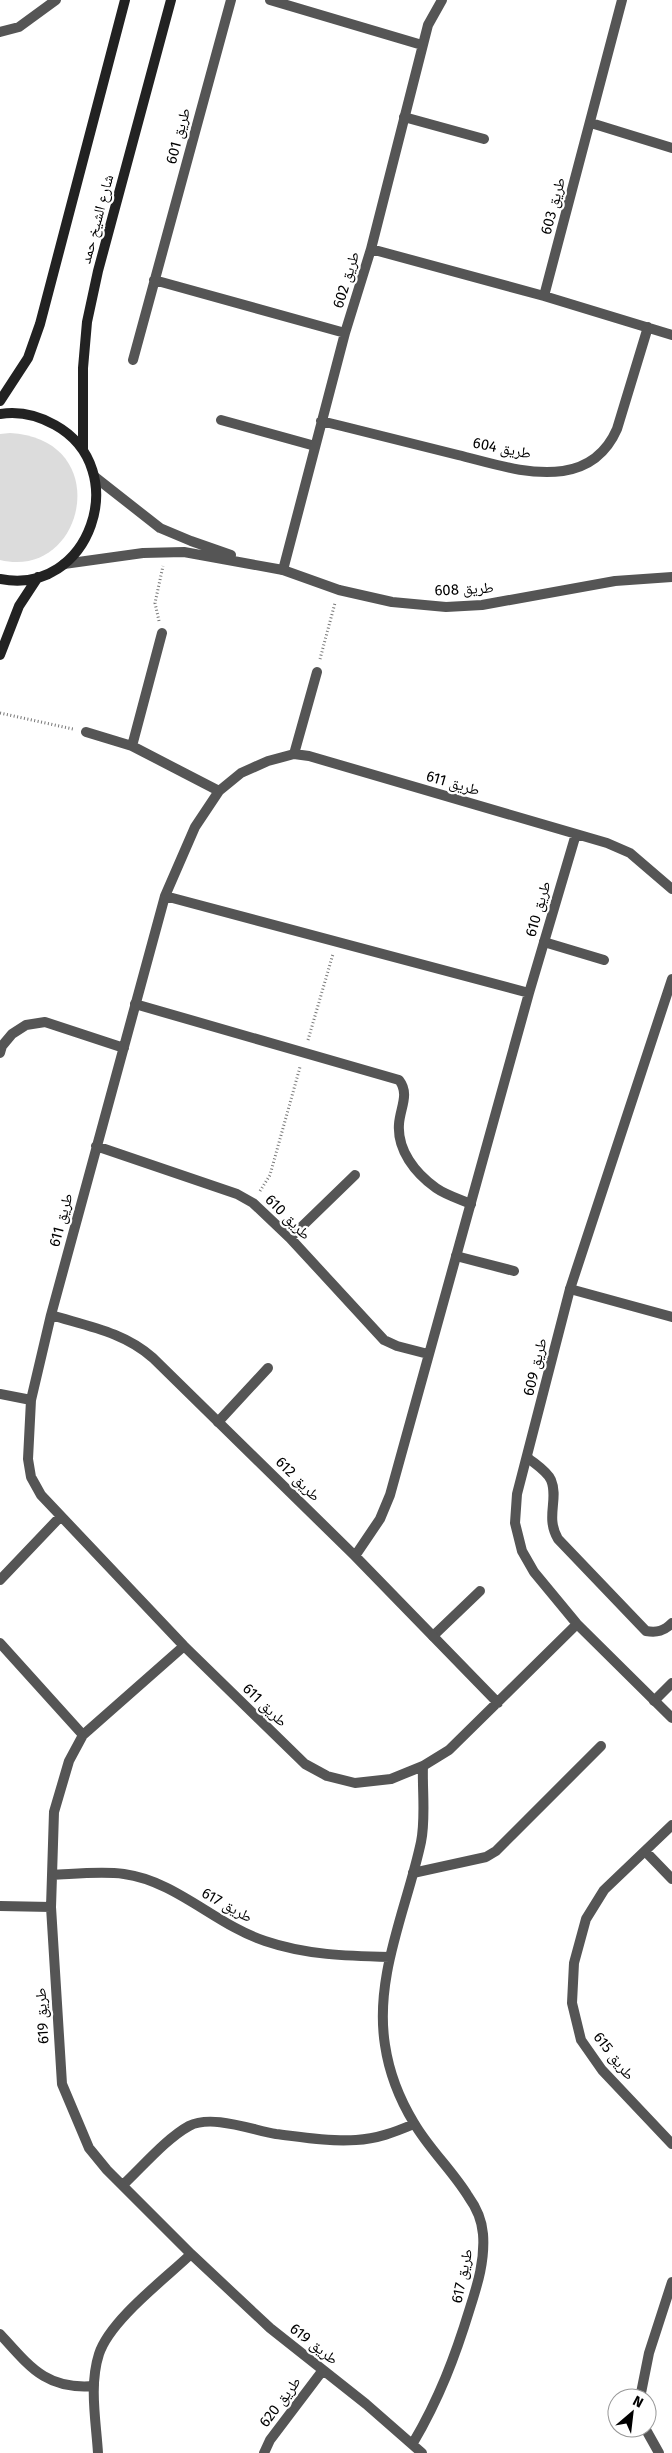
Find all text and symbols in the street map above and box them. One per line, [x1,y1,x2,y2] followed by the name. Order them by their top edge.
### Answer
[162,106,195,166] street label: طريق 601
[76,172,119,266] street label: شارع الشيخ حمد
[537,175,570,237] street label: طريق 603
[329,249,364,311] street label: طريق 602
[471,434,533,463] street label: طريق 604
[434,578,494,601] street label: طريق 608
[424,767,482,800] street label: طريق 611
[522,879,555,939] street label: طريق 610
[45,1191,78,1249] street label: طريق 611
[261,1191,315,1244] street label: طريق 610
[519,1336,552,1398] street label: طريق 609
[271,1453,324,1506] street label: طريق 612
[238,1680,291,1731] street label: طريق 611
[198,1884,256,1927] street label: طريق 617
[32,1987,53,2045] street label: طريق 619
[589,2028,638,2084] street label: طريق 615
[447,2247,478,2305] street label: طريق 617
[286,2320,342,2369] street label: طريق 619
[255,2373,306,2431] street label: طريق 620
[607,2388,657,2438] north arrow
[630,2392,646,2412] text: N

